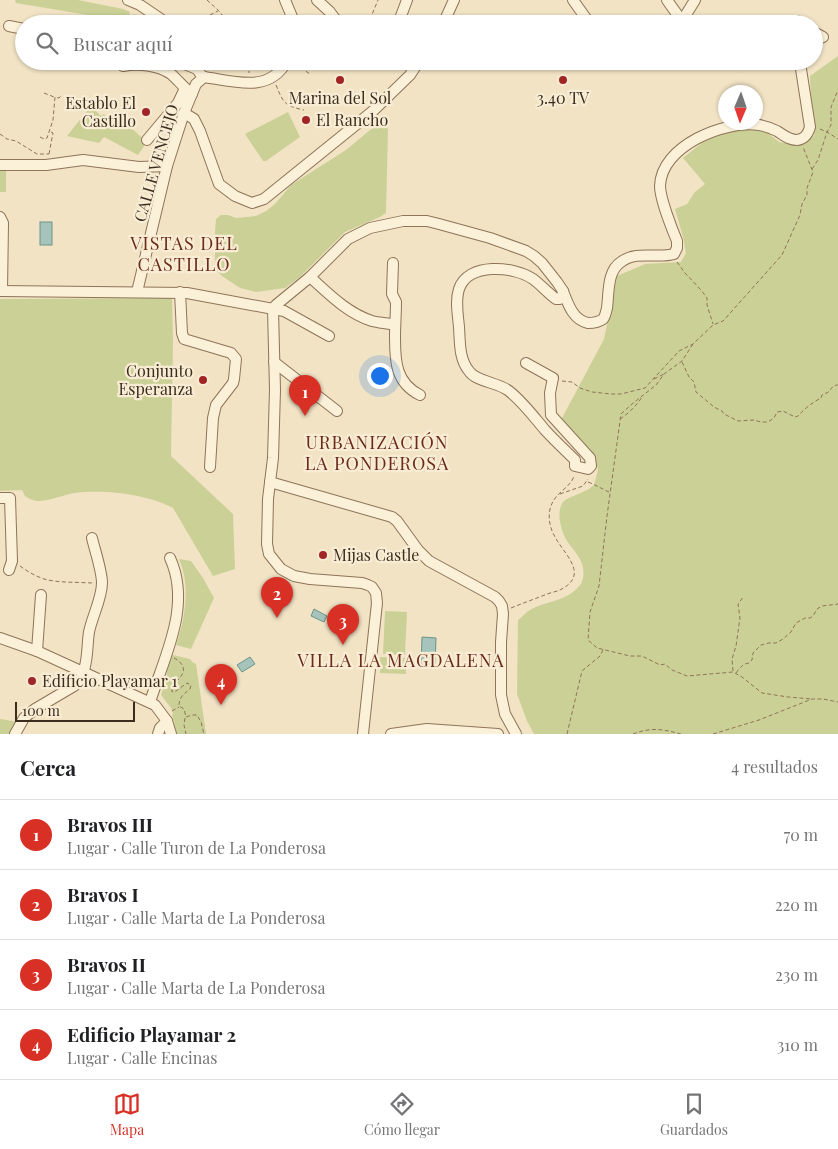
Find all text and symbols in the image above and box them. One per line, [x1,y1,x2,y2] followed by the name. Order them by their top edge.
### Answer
[15,15,823,70] search box
[33,29,61,57] icon: search
[73,30,173,56] text: Buscar aquí
[334,74,346,86] marker: Marina del Sol
[557,74,569,86] marker: 3.40 TV
[718,85,763,130] north arrow
[289,87,392,108] place label: Marina del Sol
[537,87,590,108] place label: 3.40 TV
[65,92,136,131] place label: Establo El Castillo
[129,101,182,224] street label: CALLE VENCEJO
[140,106,152,118] marker: Establo El Castillo
[316,109,388,130] place label: El Rancho
[300,114,312,126] marker: El Rancho
[129,231,238,276] district label: VISTAS DEL CASTILLO
[118,360,193,399] place label: Conjunto Esperanza
[367,363,393,389] your location
[197,374,209,386] marker: Conjunto Esperanza
[289,375,321,416] pin: 1
[305,430,449,475] district label: URBANIZACIÓN LA PONDEROSA
[333,544,419,565] place label: Mijas Castle
[317,549,329,561] marker: Mijas Castle
[261,577,293,618] pin: 2
[327,604,359,645] pin: 3
[296,648,505,672] district label: VILLA LA MAGDALENA
[205,664,237,705] pin: 4
[42,670,177,691] place label: Edificio Playamar 1
[26,675,38,687] marker: Edificio Playamar 1
[15,699,135,722] scale bar
[22,701,60,720] text: 100 m
[20,753,76,781] text: Cerca
[731,756,818,777] text: 4 resultados
[67,811,153,837] text: Bravos III
[33,824,39,845] text: 1
[784,824,818,845] text: 70 m
[67,837,326,858] text: Lugar · Calle Turon de La Ponderosa
[67,881,139,907] text: Bravos I
[32,894,40,915] text: 2
[775,894,818,915] text: 220 m
[67,907,325,928] text: Lugar · Calle Marta de La Ponderosa
[67,951,146,977] text: Bravos II
[32,964,40,985] text: 3
[775,964,818,985] text: 230 m
[67,977,325,998] text: Lugar · Calle Marta de La Ponderosa
[67,1021,236,1047] text: Edificio Playamar 2
[32,1034,40,1055] text: 4
[777,1034,818,1055] text: 310 m
[67,1047,217,1068] text: Lugar · Calle Encinas
[110,1090,144,1139] tab: Mapa
[364,1090,440,1139] tab: Cómo llegar
[660,1090,728,1139] tab: Guardados

